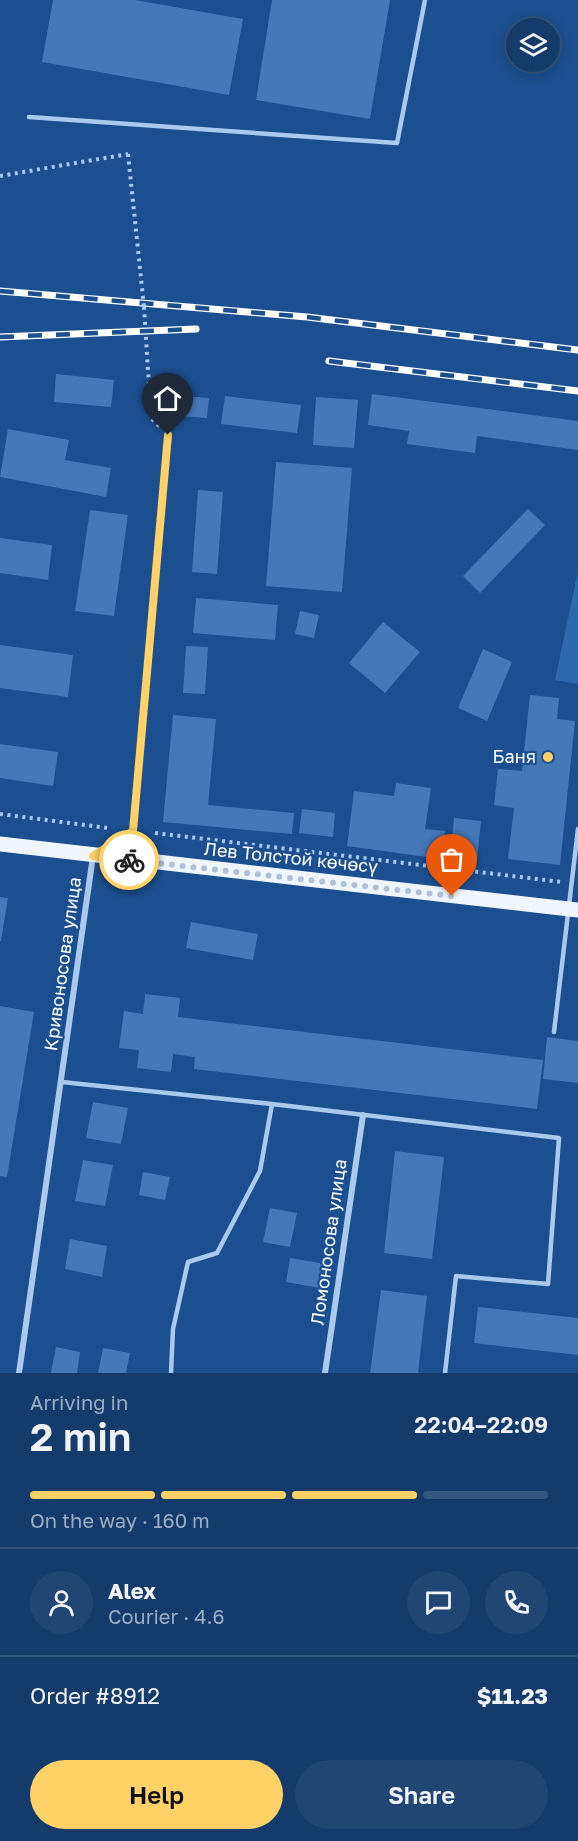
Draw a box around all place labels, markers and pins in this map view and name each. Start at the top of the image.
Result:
pin [142,373,193,435]
place label: Баня [493,745,536,767]
marker: Баня [541,750,555,764]
pin [426,834,477,896]

